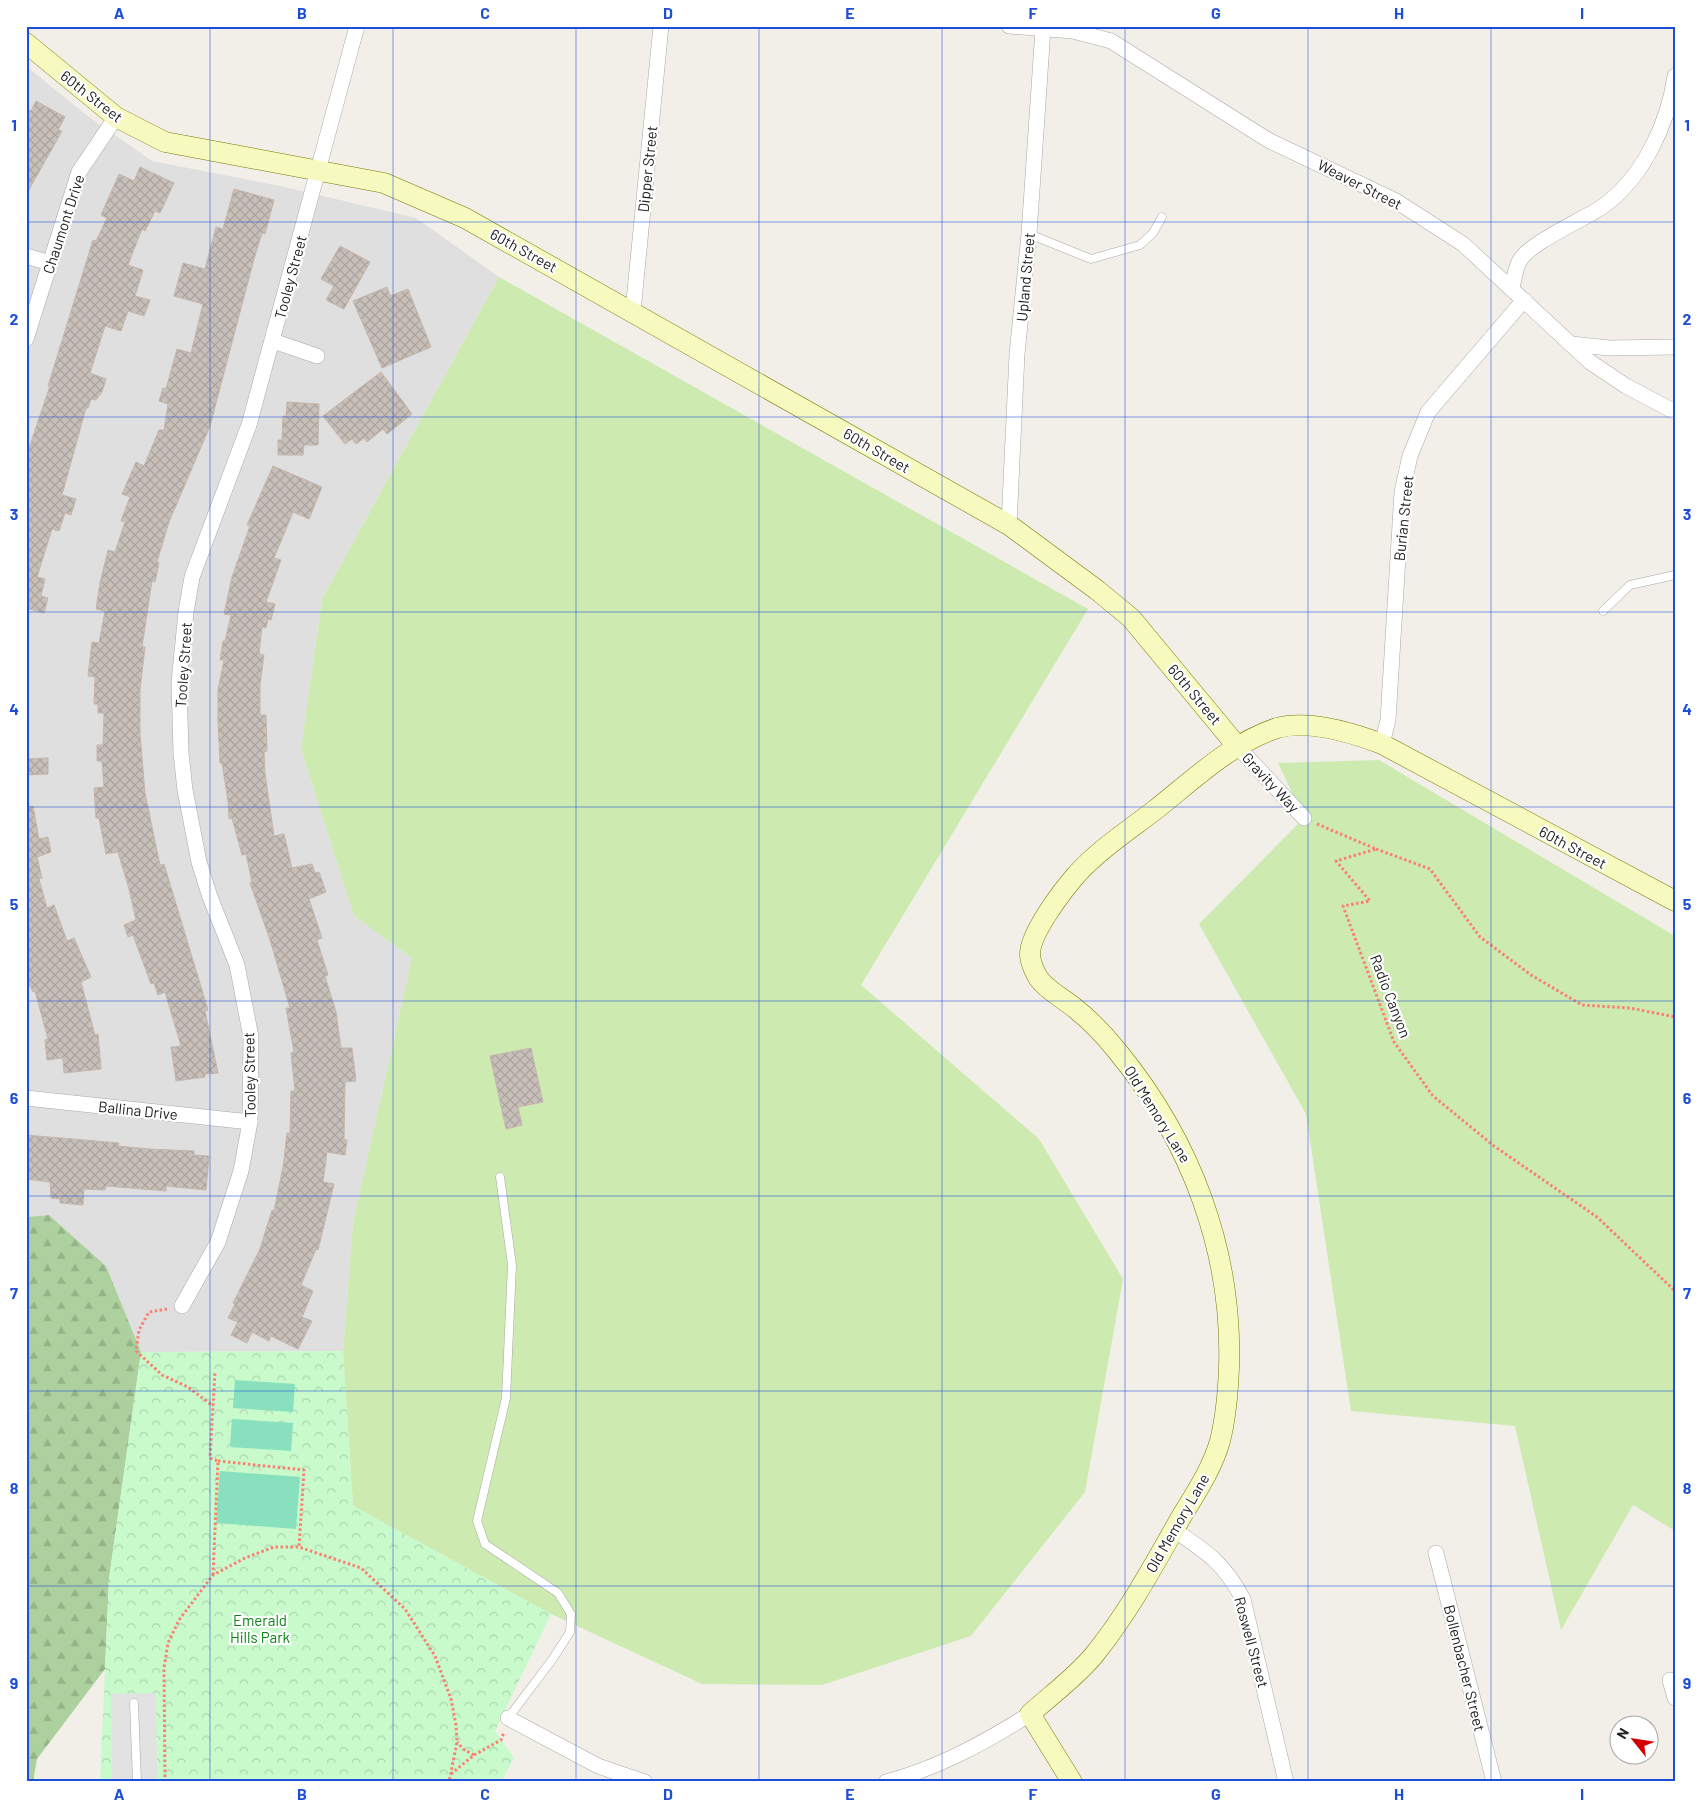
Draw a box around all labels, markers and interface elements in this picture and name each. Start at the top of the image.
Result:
text: A [114,3,125,22]
text: B [297,3,307,22]
text: C [480,3,490,22]
text: D [663,3,673,22]
text: E [845,3,855,22]
text: F [1029,3,1038,22]
text: G [1211,3,1221,22]
text: H [1394,3,1404,22]
text: I [1580,3,1584,22]
street label: 60th Street [57,66,127,126]
text: 1 [11,115,17,134]
text: 1 [1684,115,1690,134]
street label: Dipper Street [634,125,660,213]
street label: Weaver Street [1315,155,1405,213]
street label: Chaumont Drive [38,172,88,276]
street label: 60th Street [487,224,561,276]
street label: Upland Street [1012,232,1038,322]
street label: Tooley Street [270,233,310,321]
text: 2 [10,309,19,328]
text: 2 [1683,309,1692,328]
street label: 60th Street [841,424,913,476]
street label: Burian Street [1390,474,1416,562]
text: 3 [10,504,18,523]
text: 3 [1683,504,1691,523]
street label: Tooley Street [171,622,195,708]
street label: 60th Street [1164,660,1226,728]
text: 4 [9,699,19,718]
text: 4 [1682,699,1692,718]
street label: Gravity Way [1239,748,1303,816]
street label: 60th Street [1536,822,1610,872]
text: 5 [10,894,19,913]
text: 5 [1683,894,1692,913]
street label: Radio Canyon [1367,952,1415,1040]
street label: Tooley Street [239,1032,259,1118]
street label: Old Memory Lane [1121,1062,1195,1166]
text: 6 [10,1088,19,1107]
text: 6 [1683,1088,1692,1107]
street label: Ballina Drive [97,1097,179,1123]
text: 7 [10,1283,18,1302]
text: 7 [1683,1283,1691,1302]
street label: Old Memory Lane [1141,1470,1213,1576]
text: 8 [10,1478,19,1497]
text: 8 [1683,1478,1692,1497]
street label: Roswell Street [1231,1595,1273,1689]
street label: Bollenbacher Street [1441,1603,1489,1733]
park label: Emerald Hills Park [230,1611,291,1646]
text: 9 [10,1673,18,1692]
text: 9 [1683,1673,1691,1692]
north arrow [1608,1716,1658,1766]
text: N [1613,1725,1632,1742]
text: A [114,1784,125,1803]
text: B [297,1784,307,1803]
text: C [480,1784,490,1803]
text: D [663,1784,673,1803]
text: E [845,1784,855,1803]
text: F [1029,1784,1038,1803]
text: G [1211,1784,1221,1803]
text: H [1394,1784,1404,1803]
text: I [1580,1784,1584,1803]

